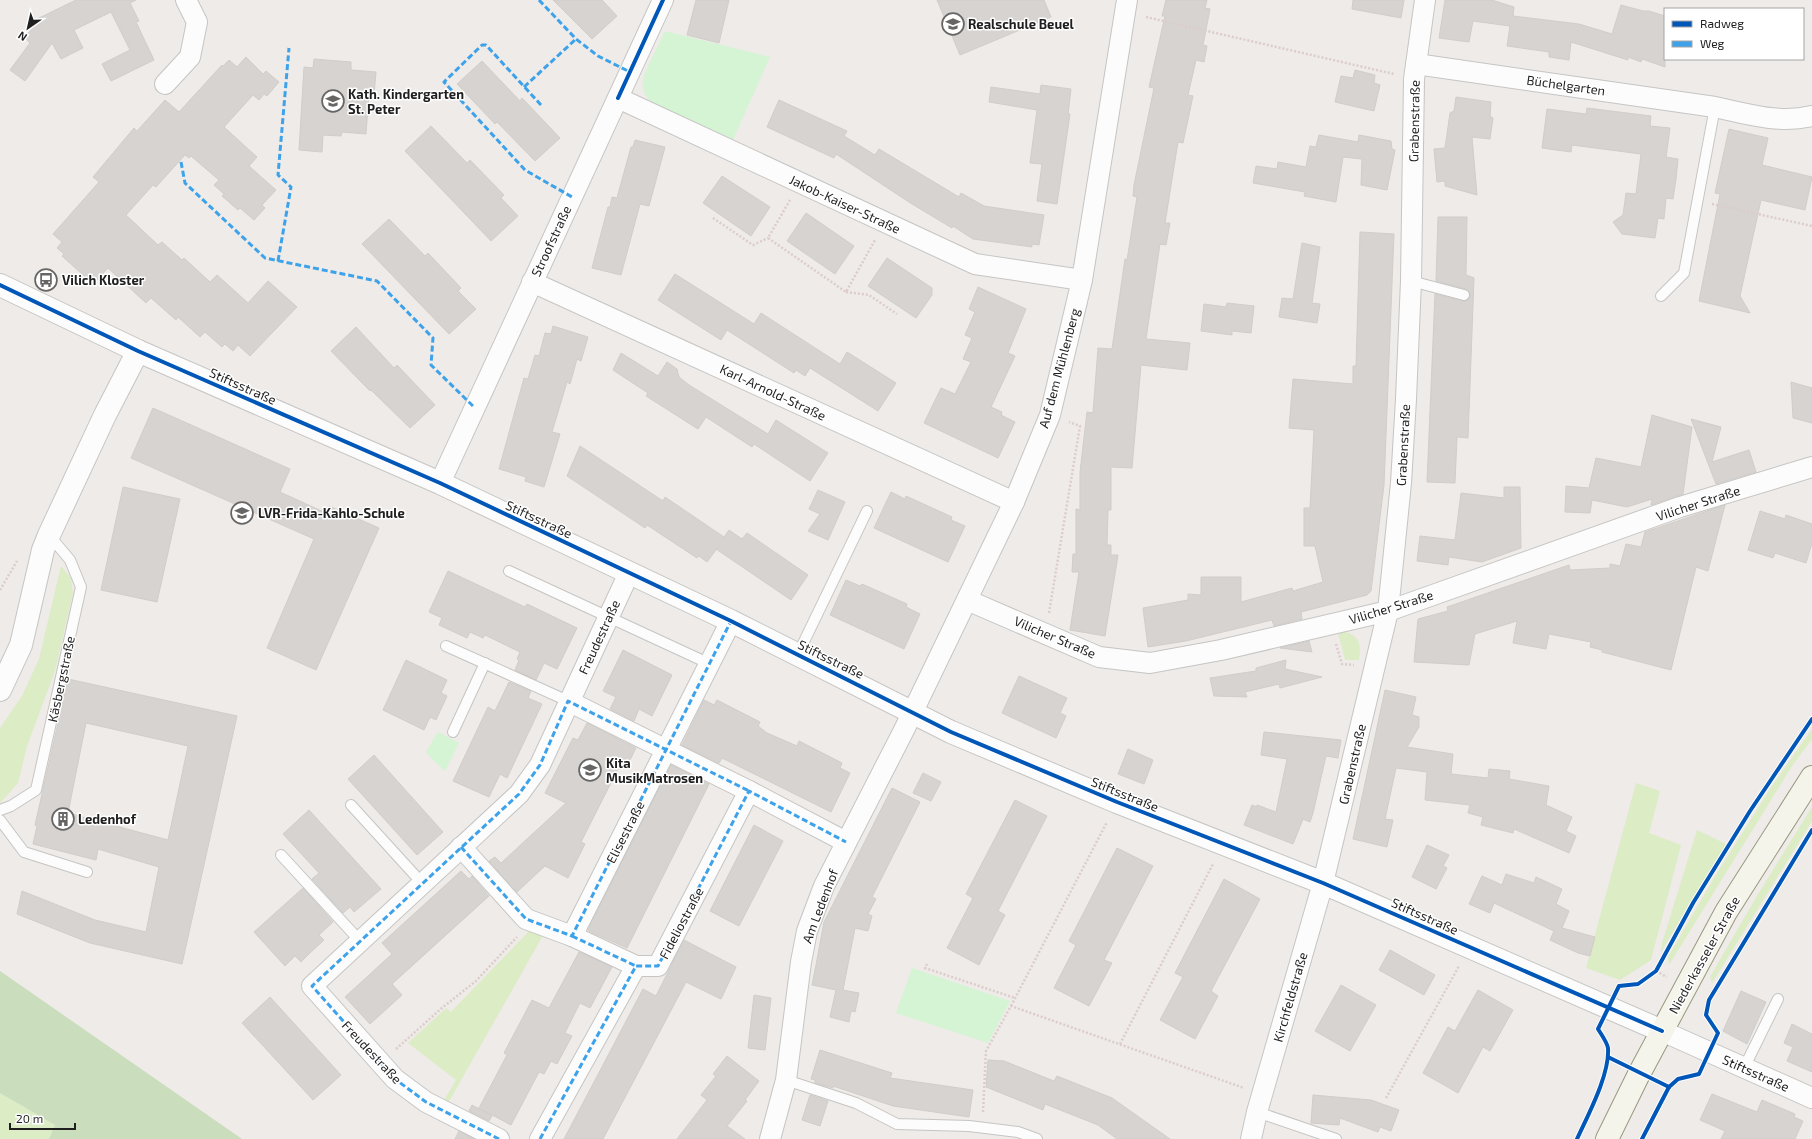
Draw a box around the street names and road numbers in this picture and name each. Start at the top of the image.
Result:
street label: Büchelgarten [1526,72,1606,98]
street label: Grabenstraße [1405,80,1423,162]
street label: Jakob-Kaiser-Straße [787,171,903,237]
street label: Stroofstraße [528,203,574,279]
street label: Auf dem Mühlenberg [1035,306,1083,430]
street label: Karl-Arnold-Straße [718,360,828,424]
street label: Stiftsstraße [207,364,279,408]
street label: Grabenstraße [1393,404,1413,486]
street label: Vilicher Straße [1654,482,1742,524]
street label: Stiftsstraße [503,497,575,541]
street label: Vilicher Straße [1347,587,1435,627]
street label: Freudestraße [575,597,623,677]
street label: Vilicher Straße [1012,613,1098,661]
street label: Käsbergstraße [44,634,78,724]
street label: Stiftsstraße [795,636,867,682]
street label: Grabenstraße [1335,722,1369,806]
street label: Stiftsstraße [1089,773,1161,815]
street label: Elisestraße [603,798,647,866]
street label: Am Ledenhof [799,866,842,945]
street label: Fideliostraße [655,884,707,962]
street label: Niederkasseler Straße [1665,893,1743,1017]
street label: Stiftsstraße [1389,894,1461,938]
street label: Kirchfeldstraße [1270,950,1310,1044]
street label: Freudestraße [339,1017,405,1087]
street label: Stiftsstraße [1720,1051,1792,1095]

